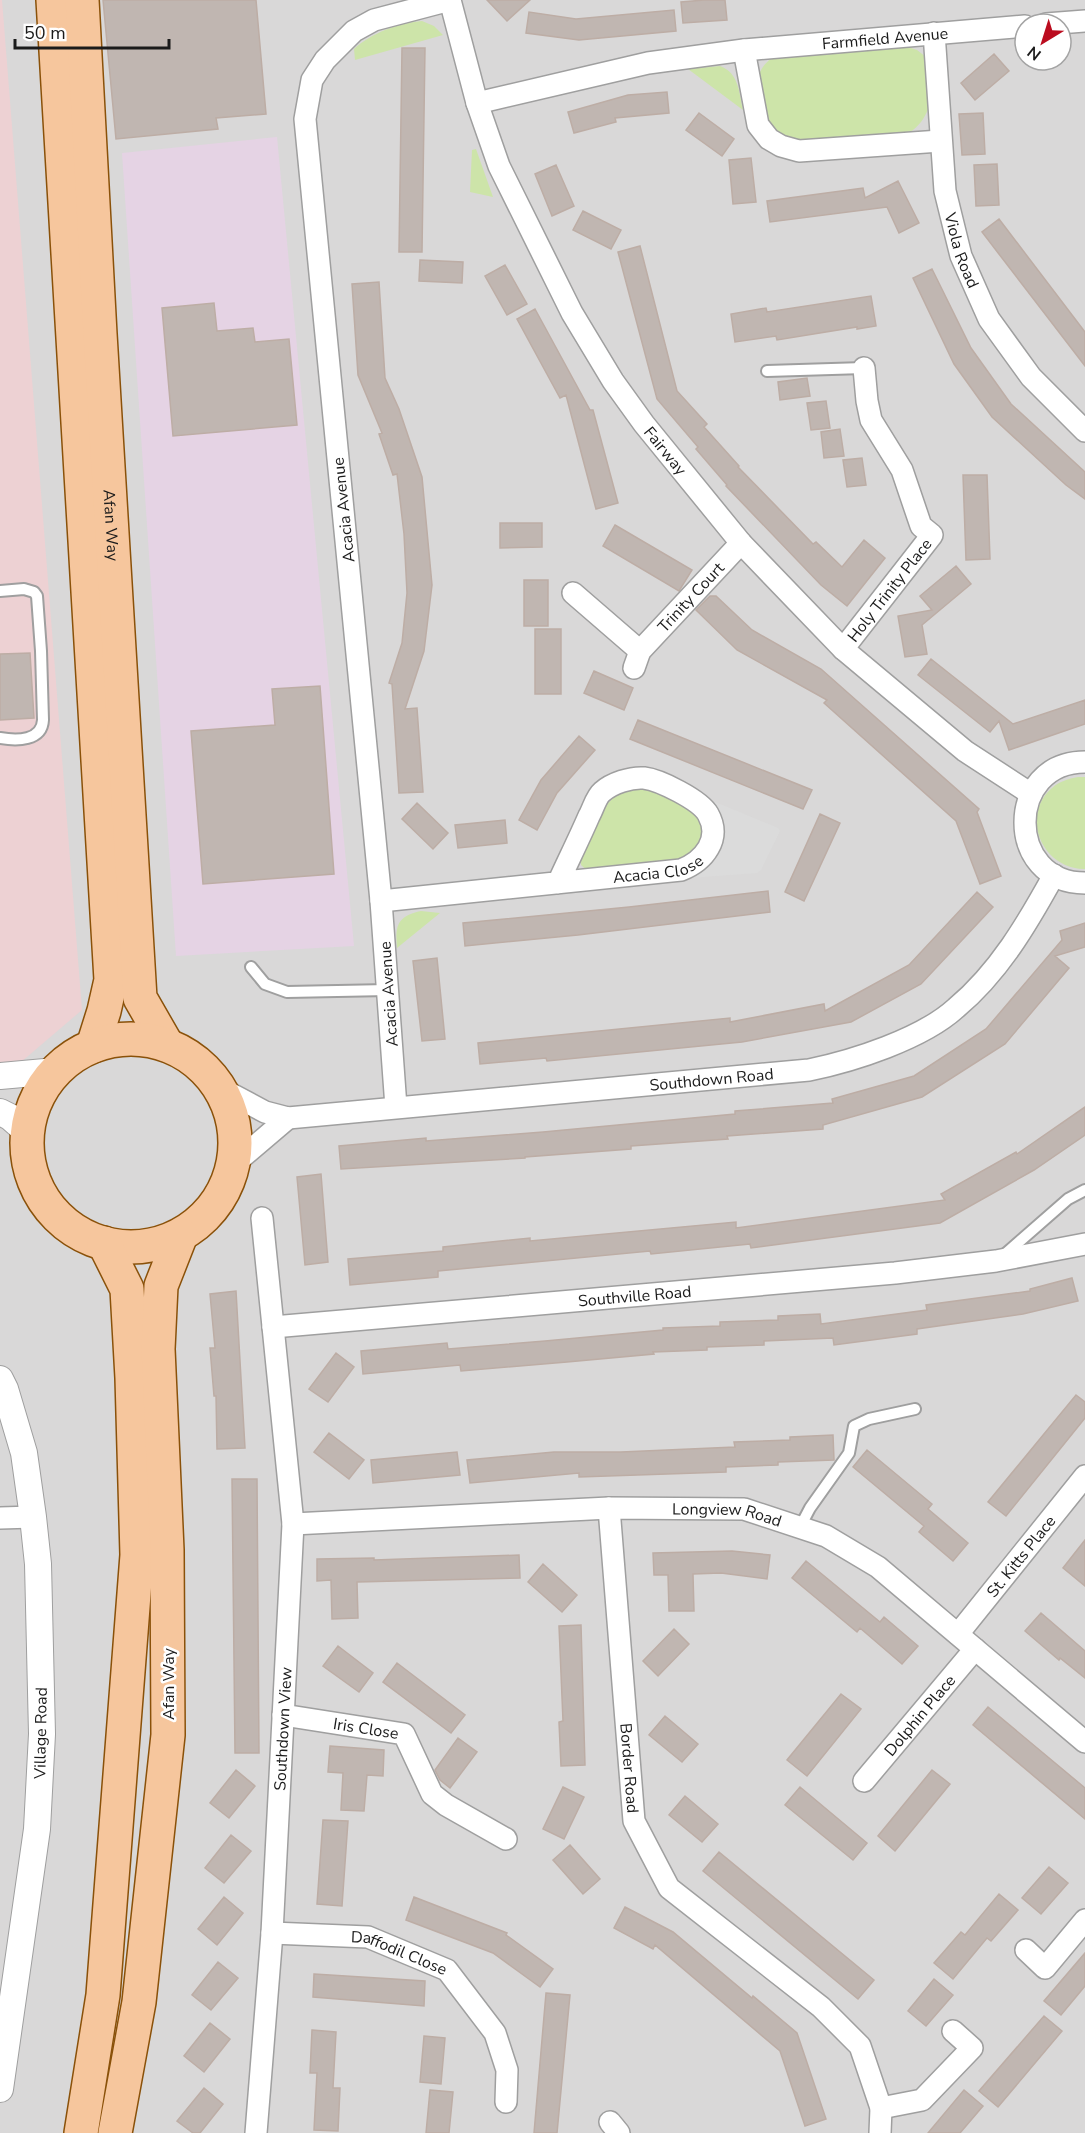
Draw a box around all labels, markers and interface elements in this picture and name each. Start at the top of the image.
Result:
scale bar [15,12,170,50]
north arrow [1013,12,1073,72]
text: 50 m [24,21,66,45]
street label: Farmfield Avenue [821,23,949,55]
text: N [1023,41,1046,65]
street label: Viola Road [938,209,984,292]
street label: Fairway [638,422,692,481]
street label: Acacia Avenue [328,456,360,564]
street label: Afan Way [97,489,124,563]
street label: Holy Trinity Place [843,534,937,647]
street label: Trinity Court [653,557,730,638]
street label: Acacia Close [612,850,708,889]
street label: Acacia Avenue [374,941,404,1047]
street label: Southdown Road [649,1063,775,1097]
street label: Southville Road [577,1281,692,1312]
street label: Longview Road [672,1498,784,1533]
street label: St. Kitts Place [982,1511,1061,1602]
street label: Afan Way [158,1647,180,1720]
street label: Southdown View [269,1666,298,1791]
street label: Dolphin Place [880,1670,961,1761]
street label: Village Road [29,1687,53,1780]
street label: Iris Close [332,1713,400,1745]
street label: Border Road [614,1722,643,1814]
street label: Daffodil Close [350,1926,450,1981]

